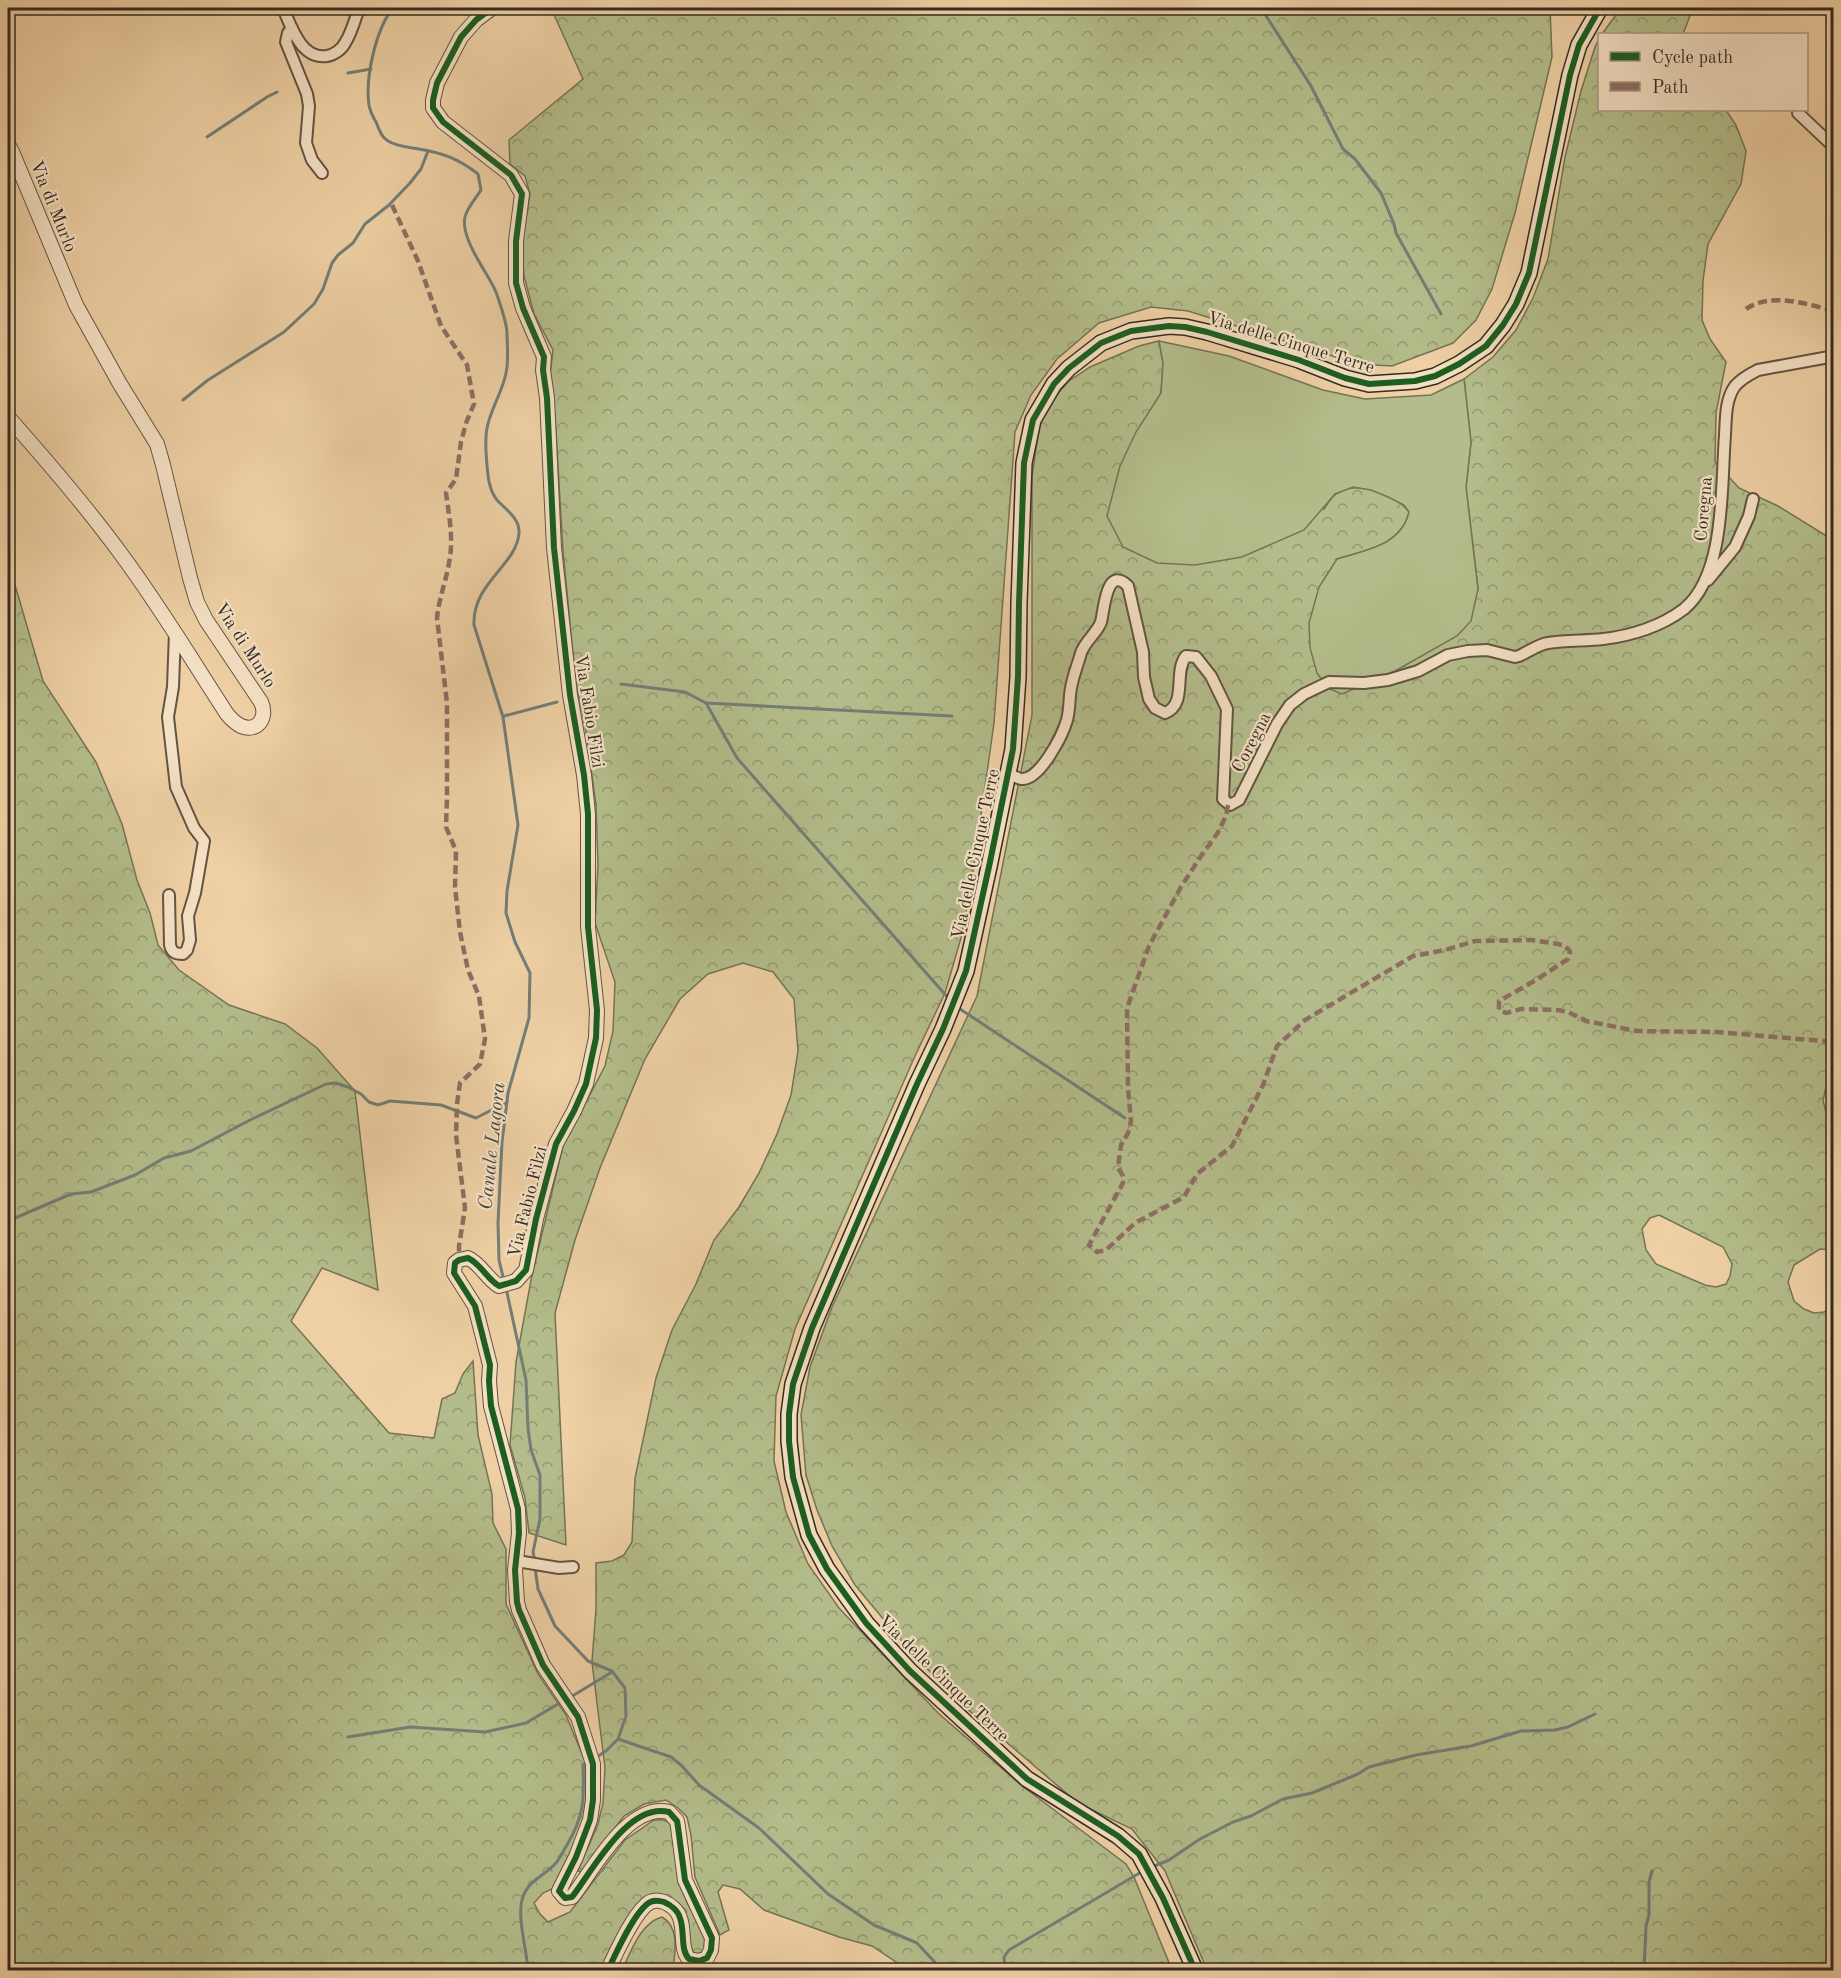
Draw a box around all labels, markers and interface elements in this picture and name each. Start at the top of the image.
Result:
legend [1598,33,1808,111]
text: Cycle path [1652,49,1733,67]
text: Path [1652,79,1689,97]
street label: Via di Murlo [27,158,80,255]
street label: Via delle Cinque Terre [1205,309,1377,377]
street label: Coregna [1692,476,1716,542]
street label: Via di Murlo [211,600,279,691]
street label: Via Fabio Filzi [571,653,607,769]
street label: Coregna [1229,709,1275,775]
street label: Via delle Cinque Terre [949,767,1003,941]
water label: Canale Lagora [476,1081,510,1211]
street label: Via Fabio Filzi [505,1144,551,1260]
street label: Via delle Cinque Terre [874,1612,1012,1746]

